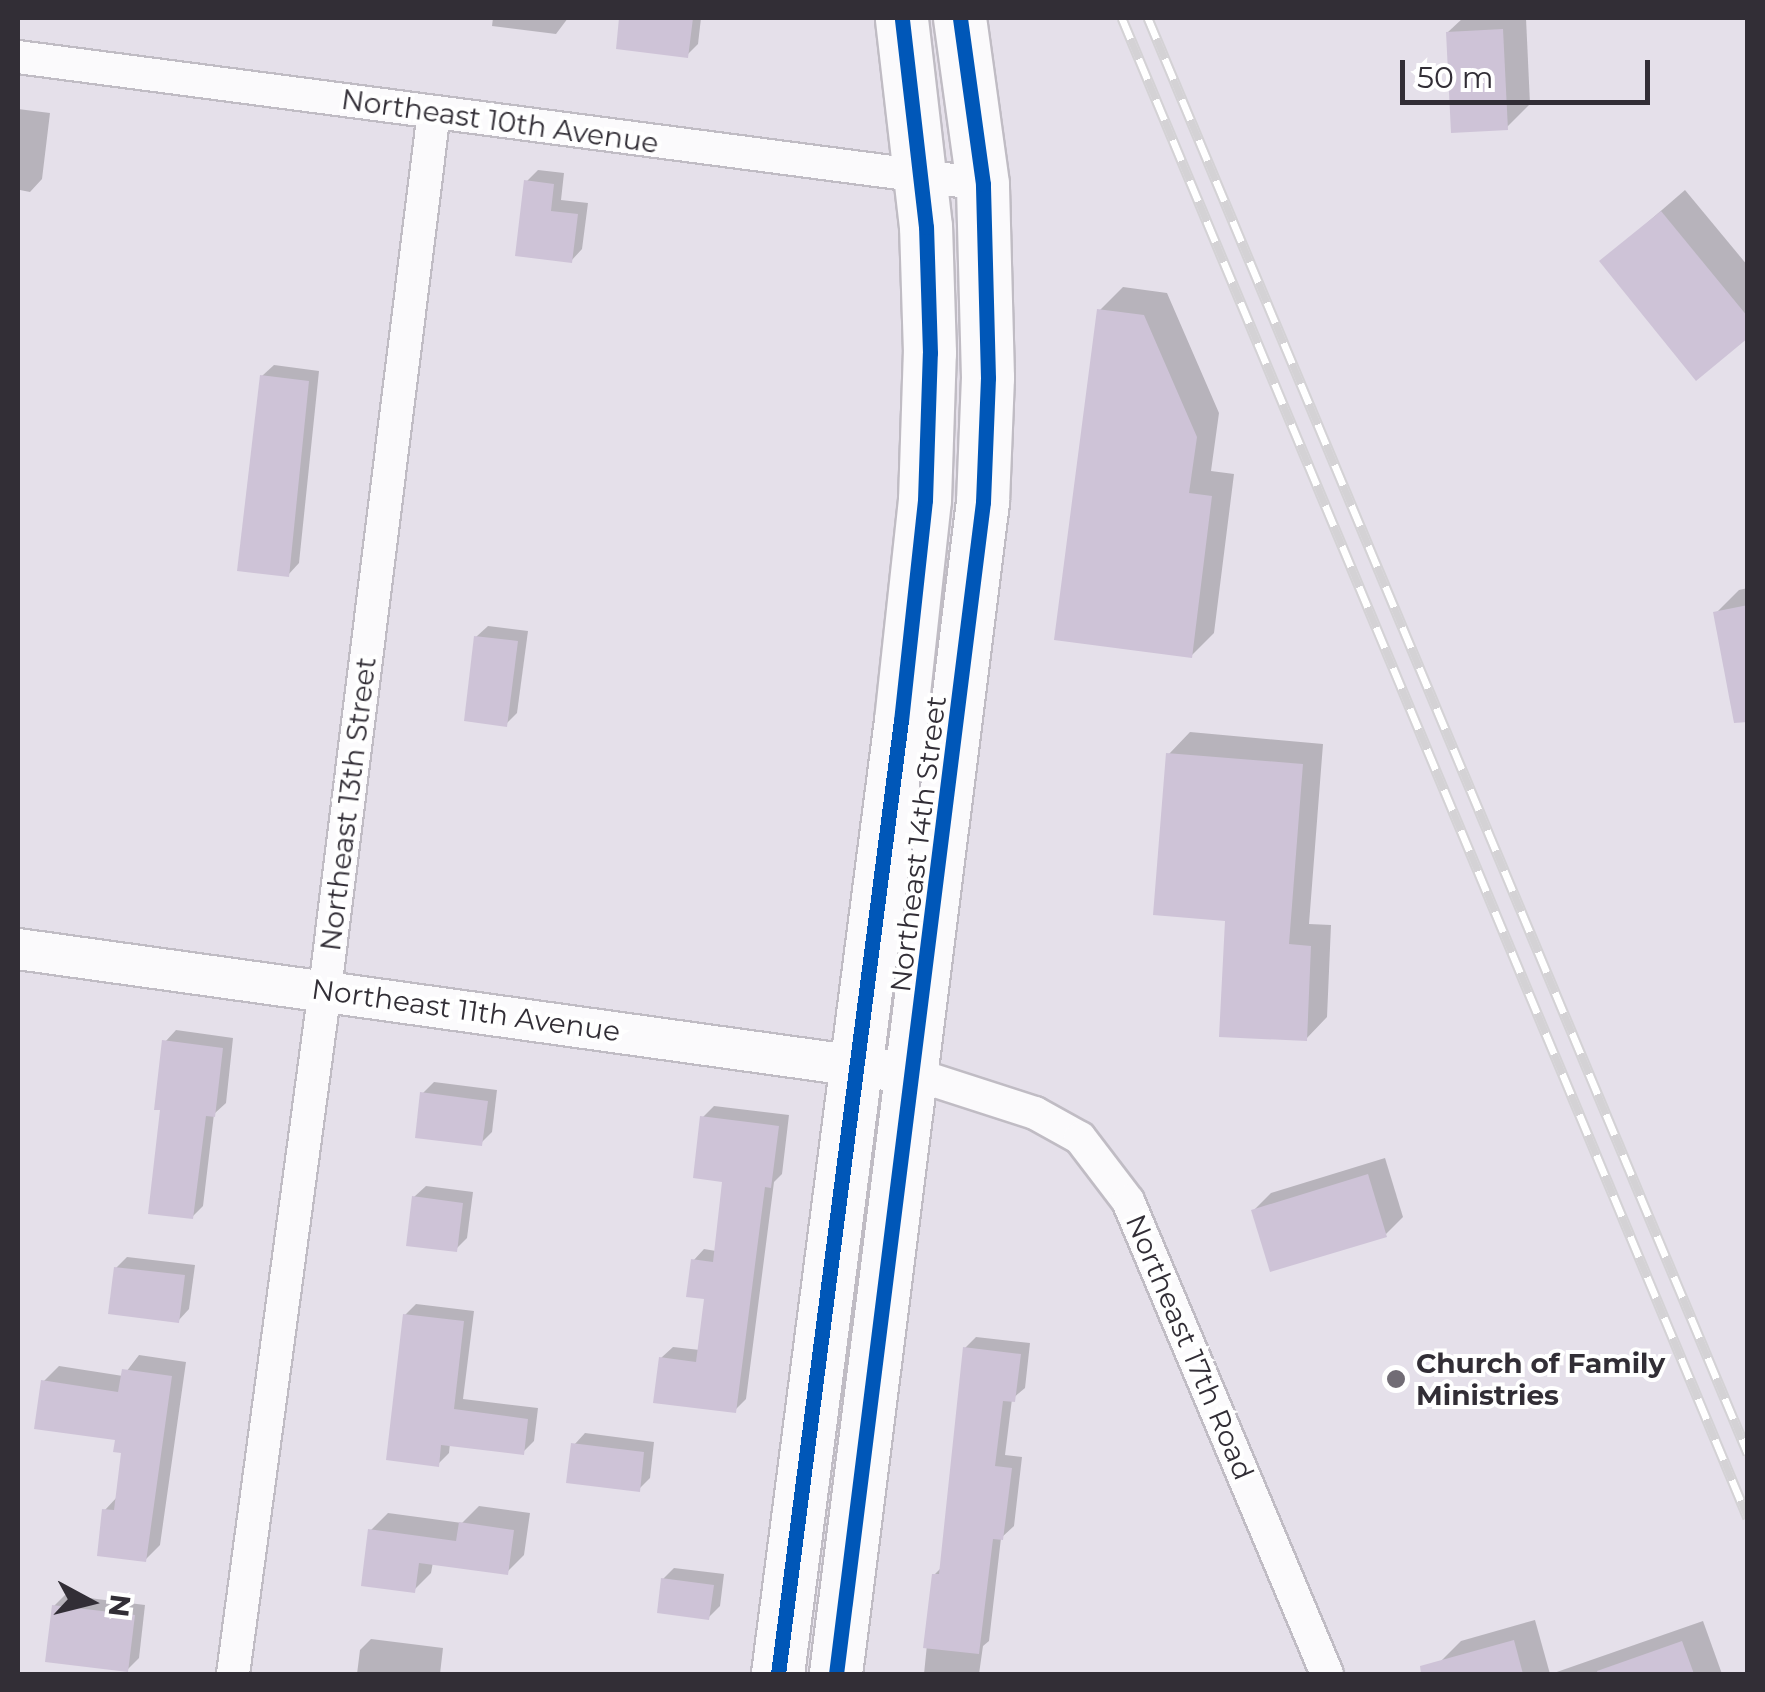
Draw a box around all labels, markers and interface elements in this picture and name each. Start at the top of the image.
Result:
scale bar [1405,40,1655,102]
text: 50 m [1417,59,1494,96]
street label: Northeast 10th Avenue [339,82,661,160]
street label: Northeast 13th Street [313,655,383,953]
street label: Northeast 14th Street [883,694,953,994]
street label: Northeast 11th Avenue [310,972,622,1048]
street label: Northeast 17th Road [1119,1209,1261,1485]
place label: Church of Family Ministries [1416,1346,1665,1412]
marker: Church of Family Ministries [1385,1368,1407,1390]
north arrow [40,1552,140,1652]
text: N [102,1592,138,1619]

